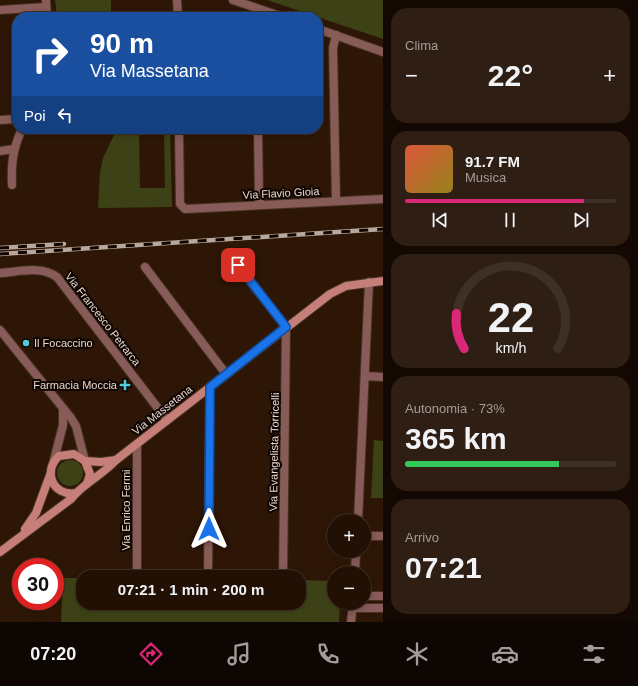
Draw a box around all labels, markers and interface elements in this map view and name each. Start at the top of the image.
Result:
icon: right [24,28,76,80]
text: 90 m [90,28,154,59]
text: Clima [405,38,438,53]
text: 22° [488,59,533,92]
text: Via Massetana [90,61,209,81]
text: − [405,63,418,88]
text: + [603,63,616,88]
icon: left [54,104,76,126]
text: Poi [24,107,46,124]
text: 91.7 FM [465,153,520,170]
text: Musica [465,170,506,185]
street label: Via Flavio Gioia [242,185,321,201]
icon: previous [429,209,451,231]
icon: pause [499,209,521,231]
icon: next [570,209,592,231]
pin [221,248,255,282]
icon: arrive [227,254,249,276]
street label: Via Francesco Petrarca [63,270,144,369]
text: 22 [487,294,534,341]
place label: Il Focaccino [34,337,93,349]
marker: Il Focaccino [21,338,31,348]
text: km/h [495,340,526,356]
place label: Farmacia Moccia [33,379,118,391]
marker: Farmacia Moccia [120,380,130,390]
street label: Via Massetana [130,382,195,437]
street label: Via Evangelista Torricelli [267,392,281,512]
text: Autonomia · 73% [405,401,505,416]
text: 365 km [405,422,507,455]
street label: Via Enrico Fermi [120,469,132,551]
position arrow [188,508,230,550]
map controls [327,514,371,610]
button: + [327,514,371,558]
text: Arrivo [405,530,439,545]
text: 07:21 [405,551,482,584]
speed limit sign: 30 [12,558,64,610]
button: − [327,566,371,610]
text: 07:21 · 1 min · 200 m [118,581,264,598]
icon: directions [137,640,165,668]
icon: music [225,640,253,668]
icon: phone [314,640,342,668]
icon: climate [403,640,431,668]
icon: car [491,640,519,668]
icon: filters [580,640,608,668]
text: 07:20 [30,644,76,664]

